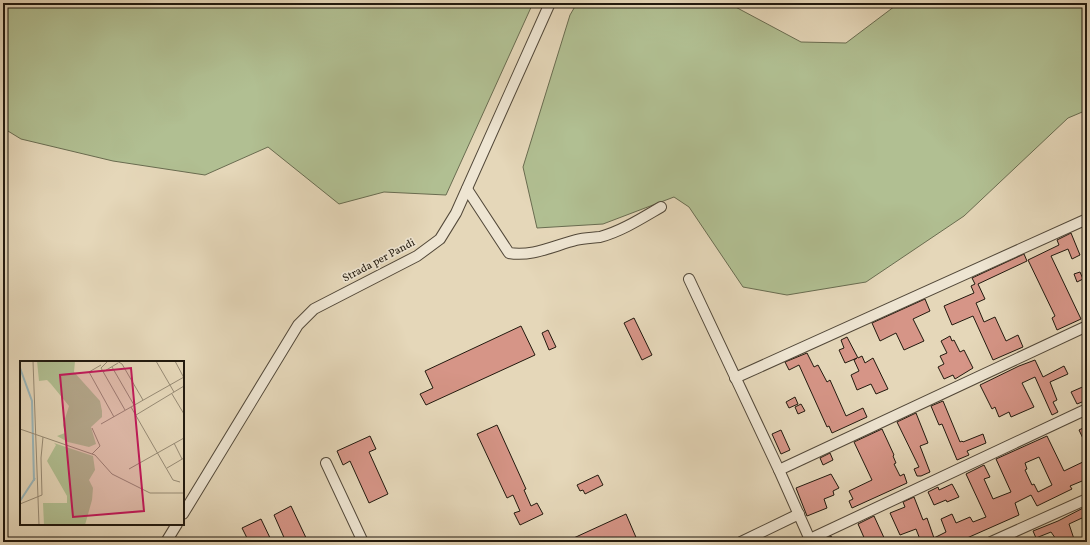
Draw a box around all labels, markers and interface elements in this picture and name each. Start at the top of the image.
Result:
street label: Strada per Pandi [340,236,418,286]
inset map [20,361,184,525]

